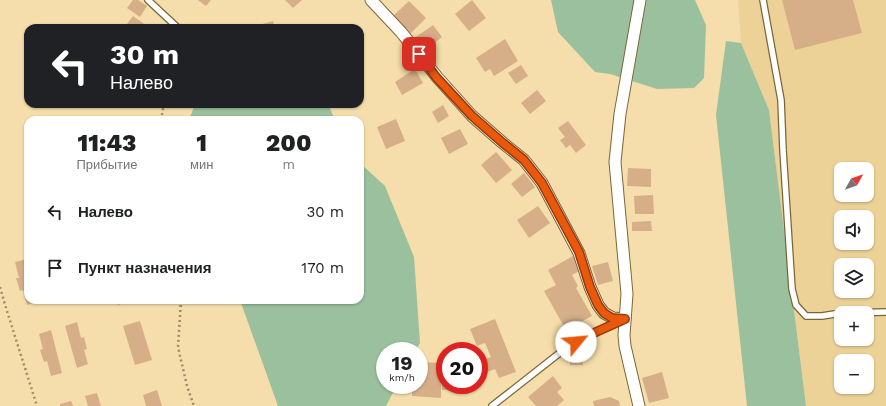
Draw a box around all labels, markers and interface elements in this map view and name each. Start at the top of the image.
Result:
pin [402,37,436,71]
text: 30 m [110,38,179,71]
icon: left [44,40,96,92]
icon: arrive [408,43,430,65]
text: Налево [110,72,173,93]
text: 11:43 [78,129,136,157]
text: 1 [196,129,207,157]
text: 200 [266,129,312,157]
text: Прибытие [76,157,138,172]
text: мин [190,157,213,172]
text: m [282,157,295,172]
north arrow [834,162,874,202]
map controls [834,162,874,394]
icon: left [44,201,66,223]
text: Налево [78,203,133,221]
text: 30 m [307,203,344,221]
button: sound [834,210,874,250]
icon: arrive [44,257,66,279]
button: layers [834,258,874,298]
text: Пункт назначения [78,259,211,277]
text: 170 m [301,259,344,277]
button: + [834,306,874,346]
position arrow [555,321,597,363]
speed limit sign: 20 [436,342,488,394]
text: 19 [392,351,412,375]
button: − [834,354,874,394]
text: km/h [389,372,415,383]

